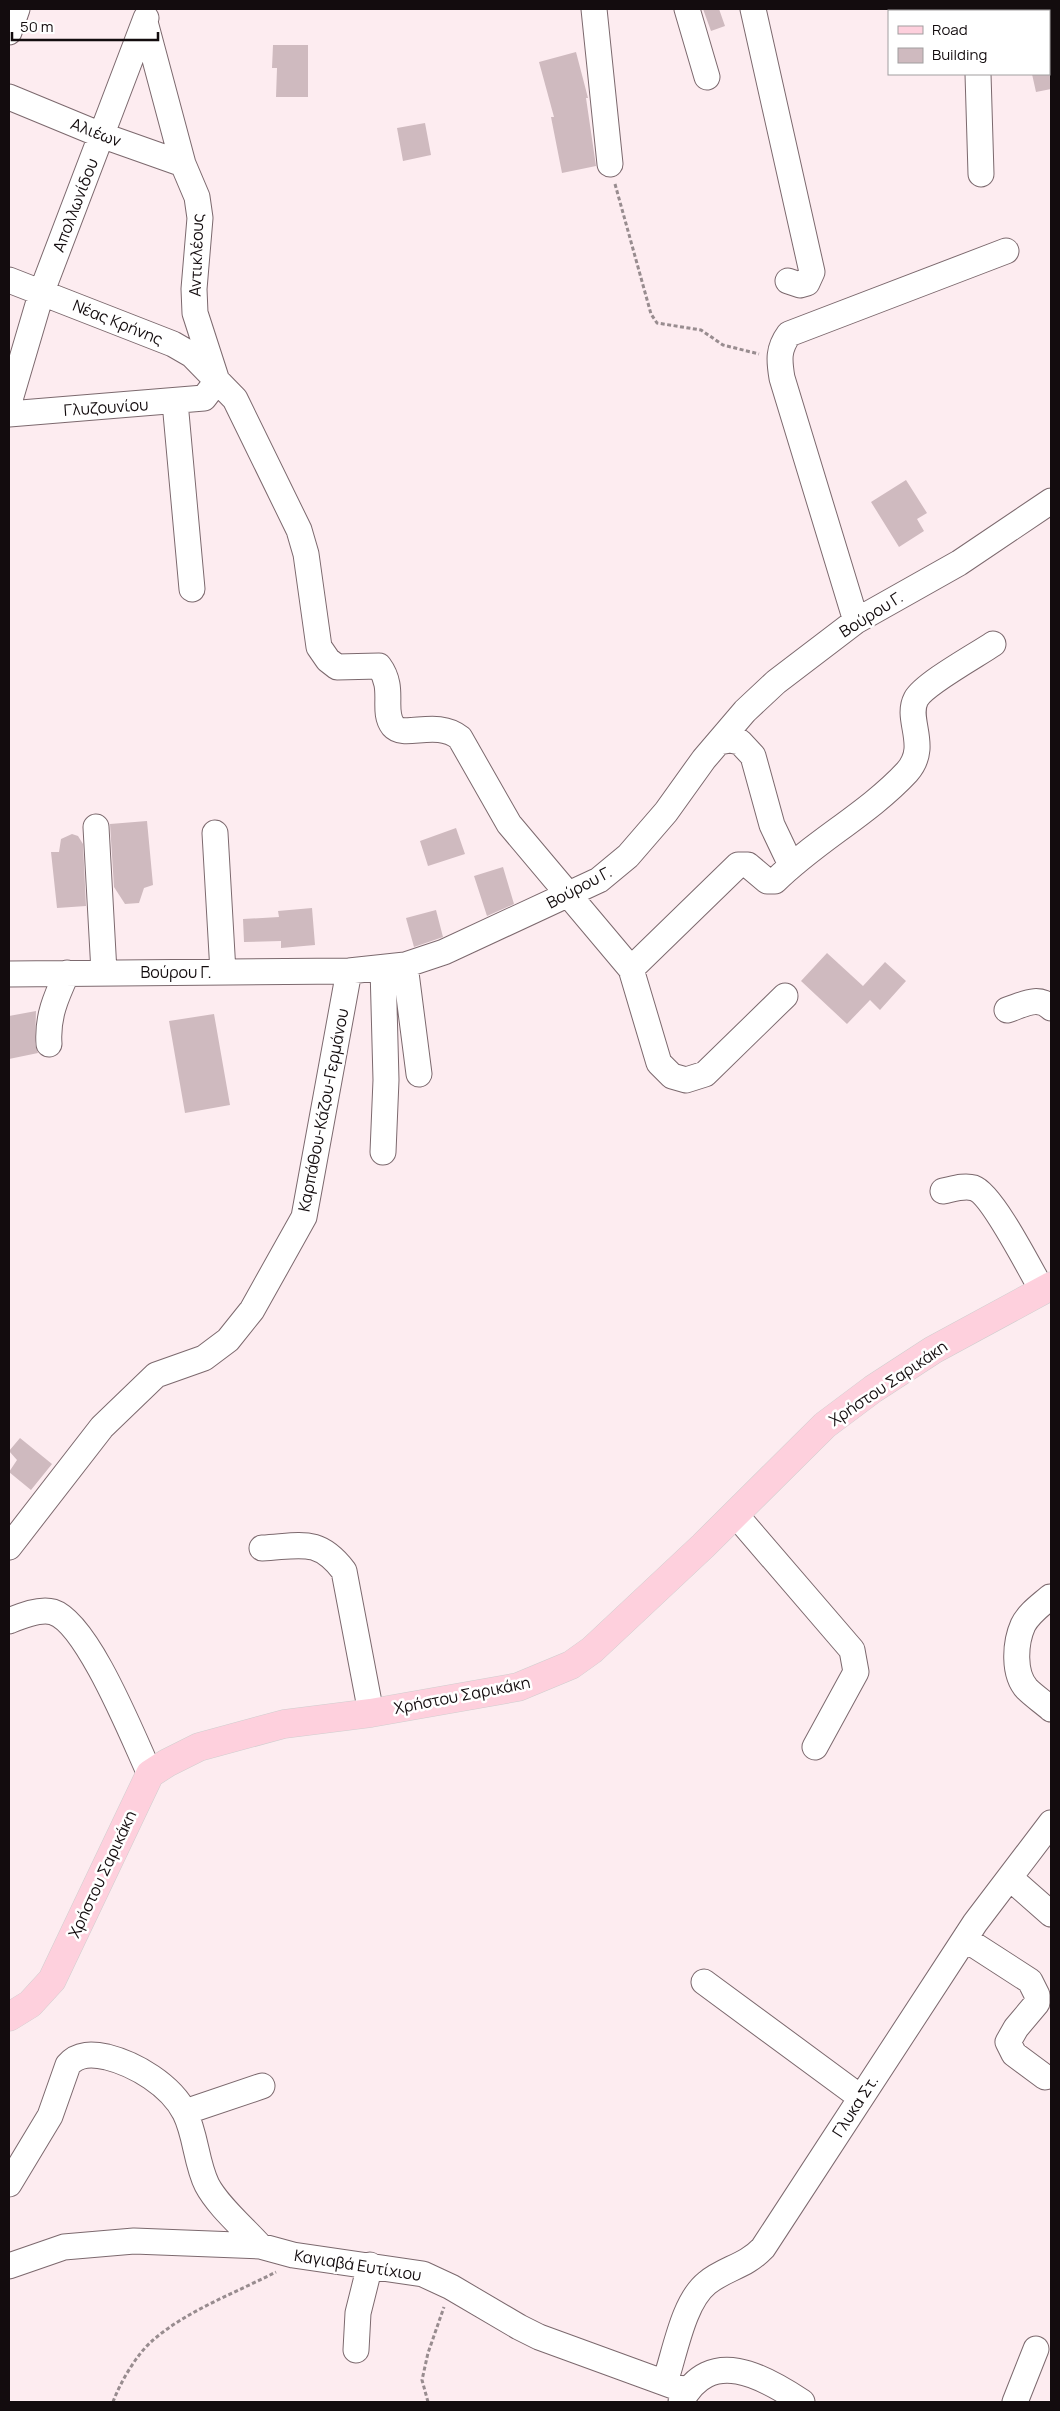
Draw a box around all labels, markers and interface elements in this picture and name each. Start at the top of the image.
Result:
scale bar [12,10,159,42]
legend [888,10,1050,75]
text: 50 m [20,16,54,37]
text: Road [932,19,968,40]
text: Building [932,44,987,65]
street label: Αλιέων [68,112,124,152]
street label: Απολλωνίδου [47,155,103,255]
street label: Αντικλέους [184,213,208,297]
street label: Νέας Κρήνης [70,294,167,350]
street label: Γλυζουνίου [63,393,149,421]
street label: Βούρου Γ. [835,586,907,642]
street label: Βούρου Γ. [542,861,616,913]
street label: Βούρου Γ. [140,961,212,983]
street label: Καρπάθου-Κάζου-Γερμάνου [292,1006,354,1214]
street label: Χρήστου Σαρικάκη [824,1335,952,1431]
street label: Χρήστου Σαρικάκη [392,1671,532,1719]
street label: Χρήστου Σαρικάκη [63,1807,141,1941]
street label: Γλυκα Στ. [827,2071,883,2141]
street label: Καγιαβά Ευτίχιου [293,2244,423,2286]

